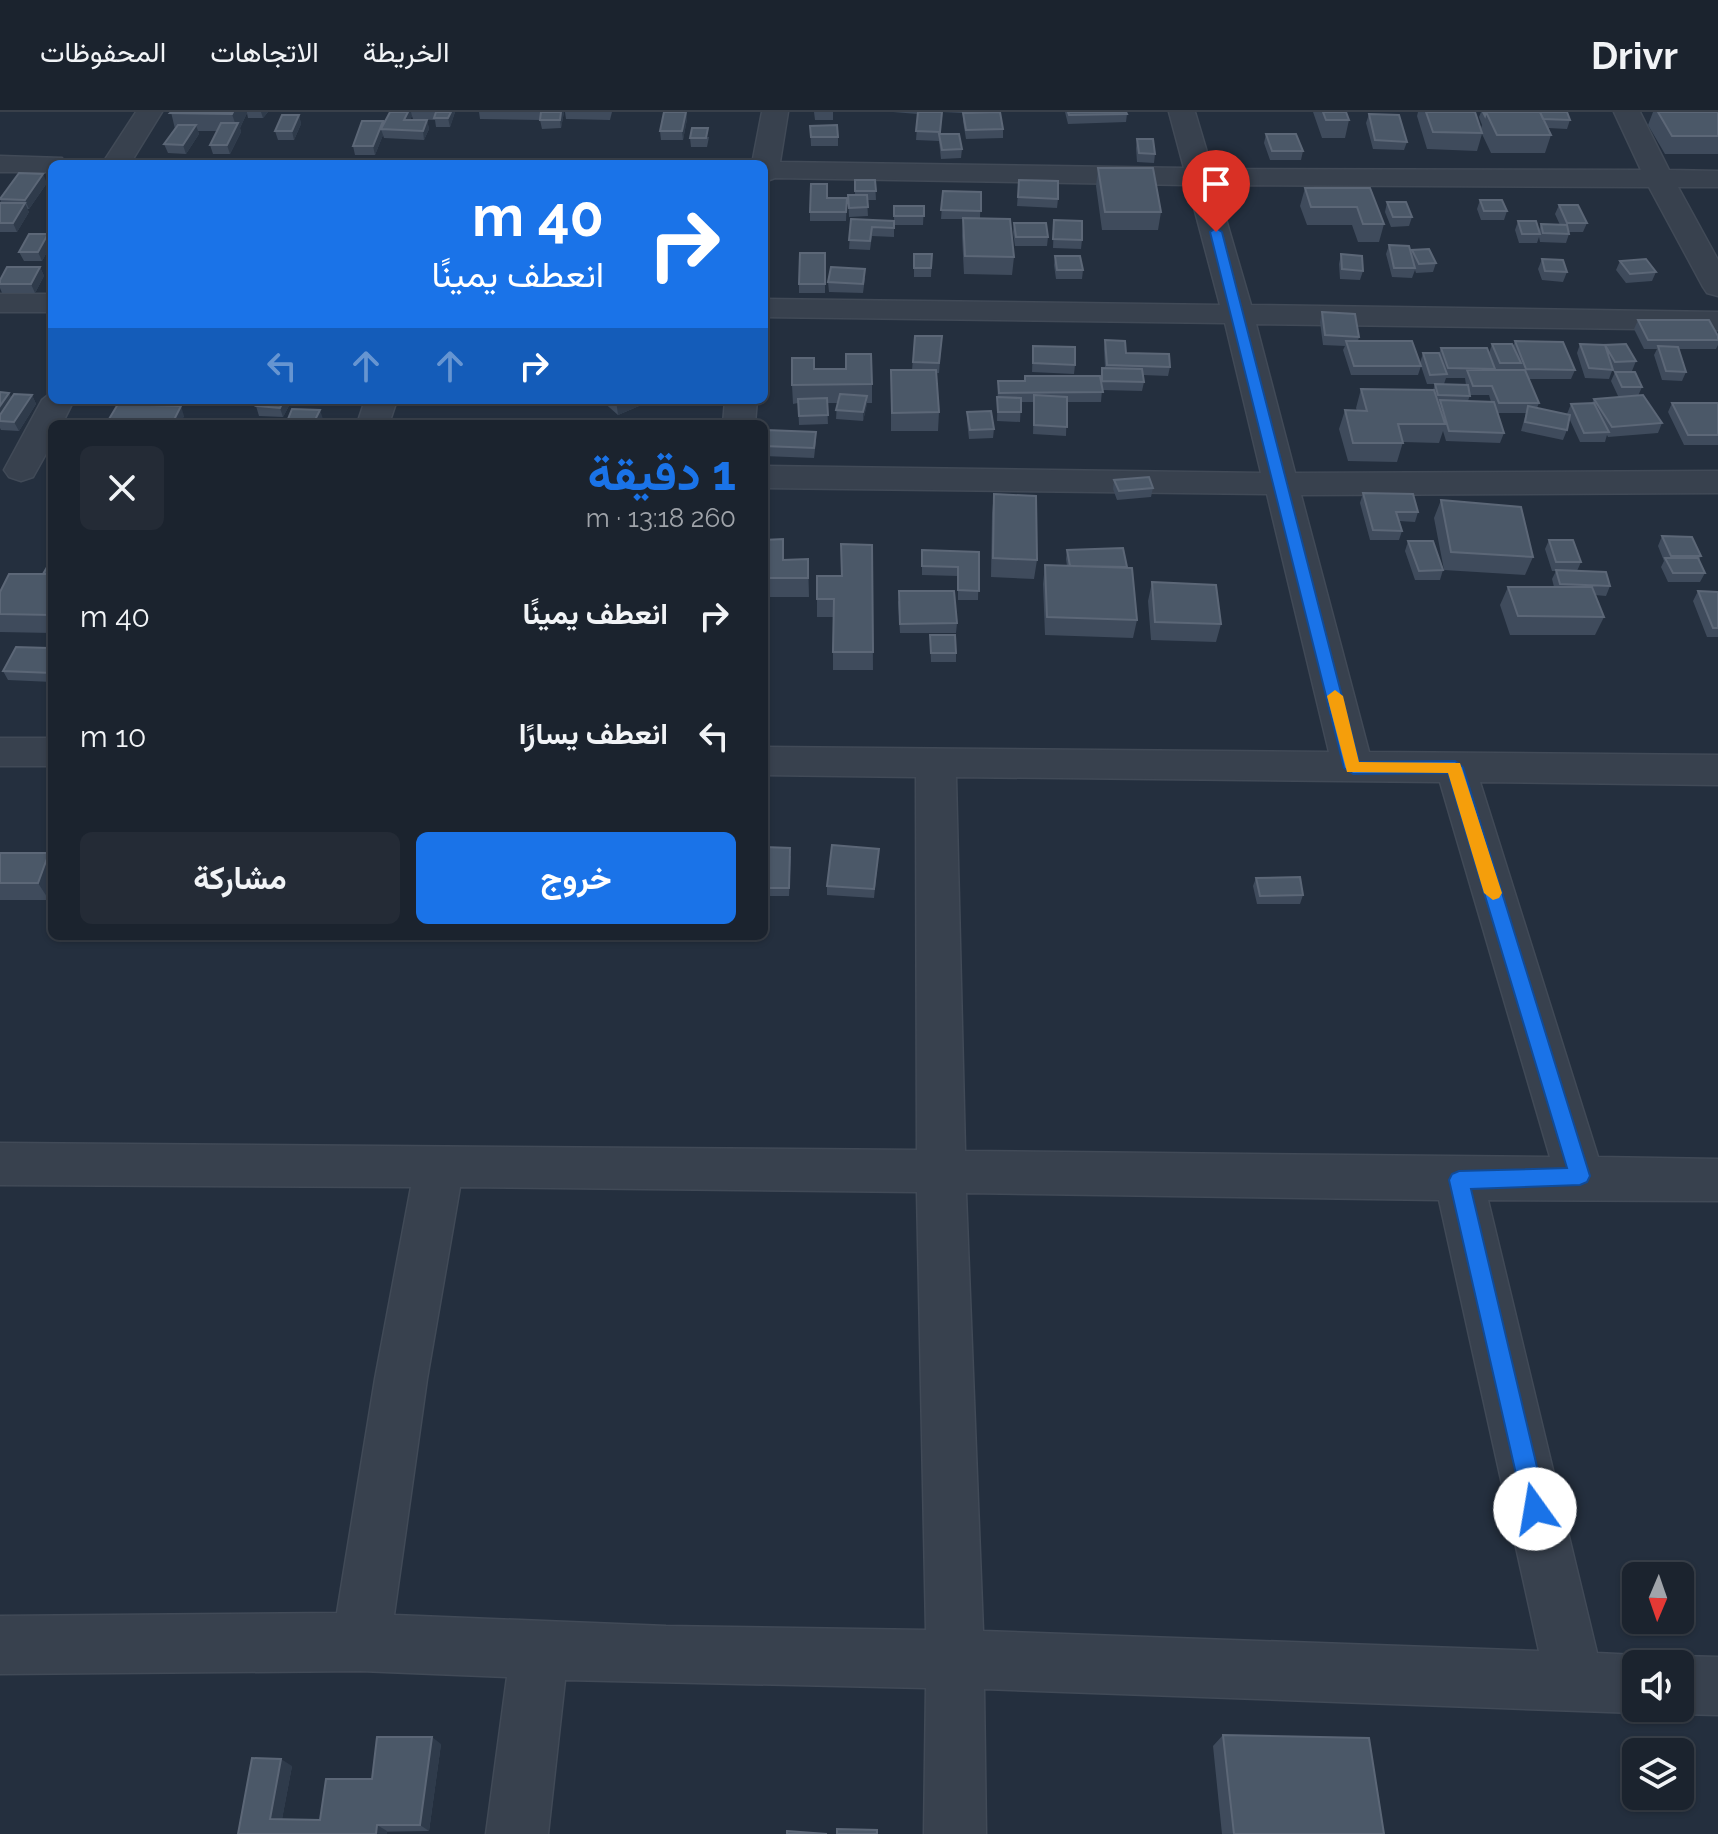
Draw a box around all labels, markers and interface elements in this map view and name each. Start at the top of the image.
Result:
text: Drivr [1591,33,1678,78]
text: المحفوظات [40,36,166,69]
text: الاتجاهات [210,36,319,69]
text: الخريطة [363,36,449,69]
pin [1182,150,1250,232]
icon: arrive [1194,162,1238,206]
text: 40 m [472,183,604,249]
icon: right [632,192,736,296]
text: انعطف يمينًا [431,253,604,295]
icon: left [260,344,304,388]
icon: ahead [344,344,388,388]
icon: ahead [428,344,472,388]
icon: right [512,344,556,388]
text: 1 دقيقة [588,445,736,501]
button: close [80,446,164,530]
text: 260 m · 13:18 [586,503,736,533]
icon: right [692,594,736,638]
text: انعطف يمينًا [523,596,668,631]
text: 40 m [80,599,150,634]
icon: left [692,714,736,758]
text: انعطف يسارًا [519,716,668,751]
text: 10 m [80,719,146,754]
button: مشاركة [80,832,400,924]
button: خروج [416,832,736,924]
position arrow [1493,1467,1577,1551]
north arrow [1622,1562,1694,1634]
map controls [1622,1562,1694,1810]
button: sound [1622,1650,1694,1722]
button: layers [1622,1738,1694,1810]

